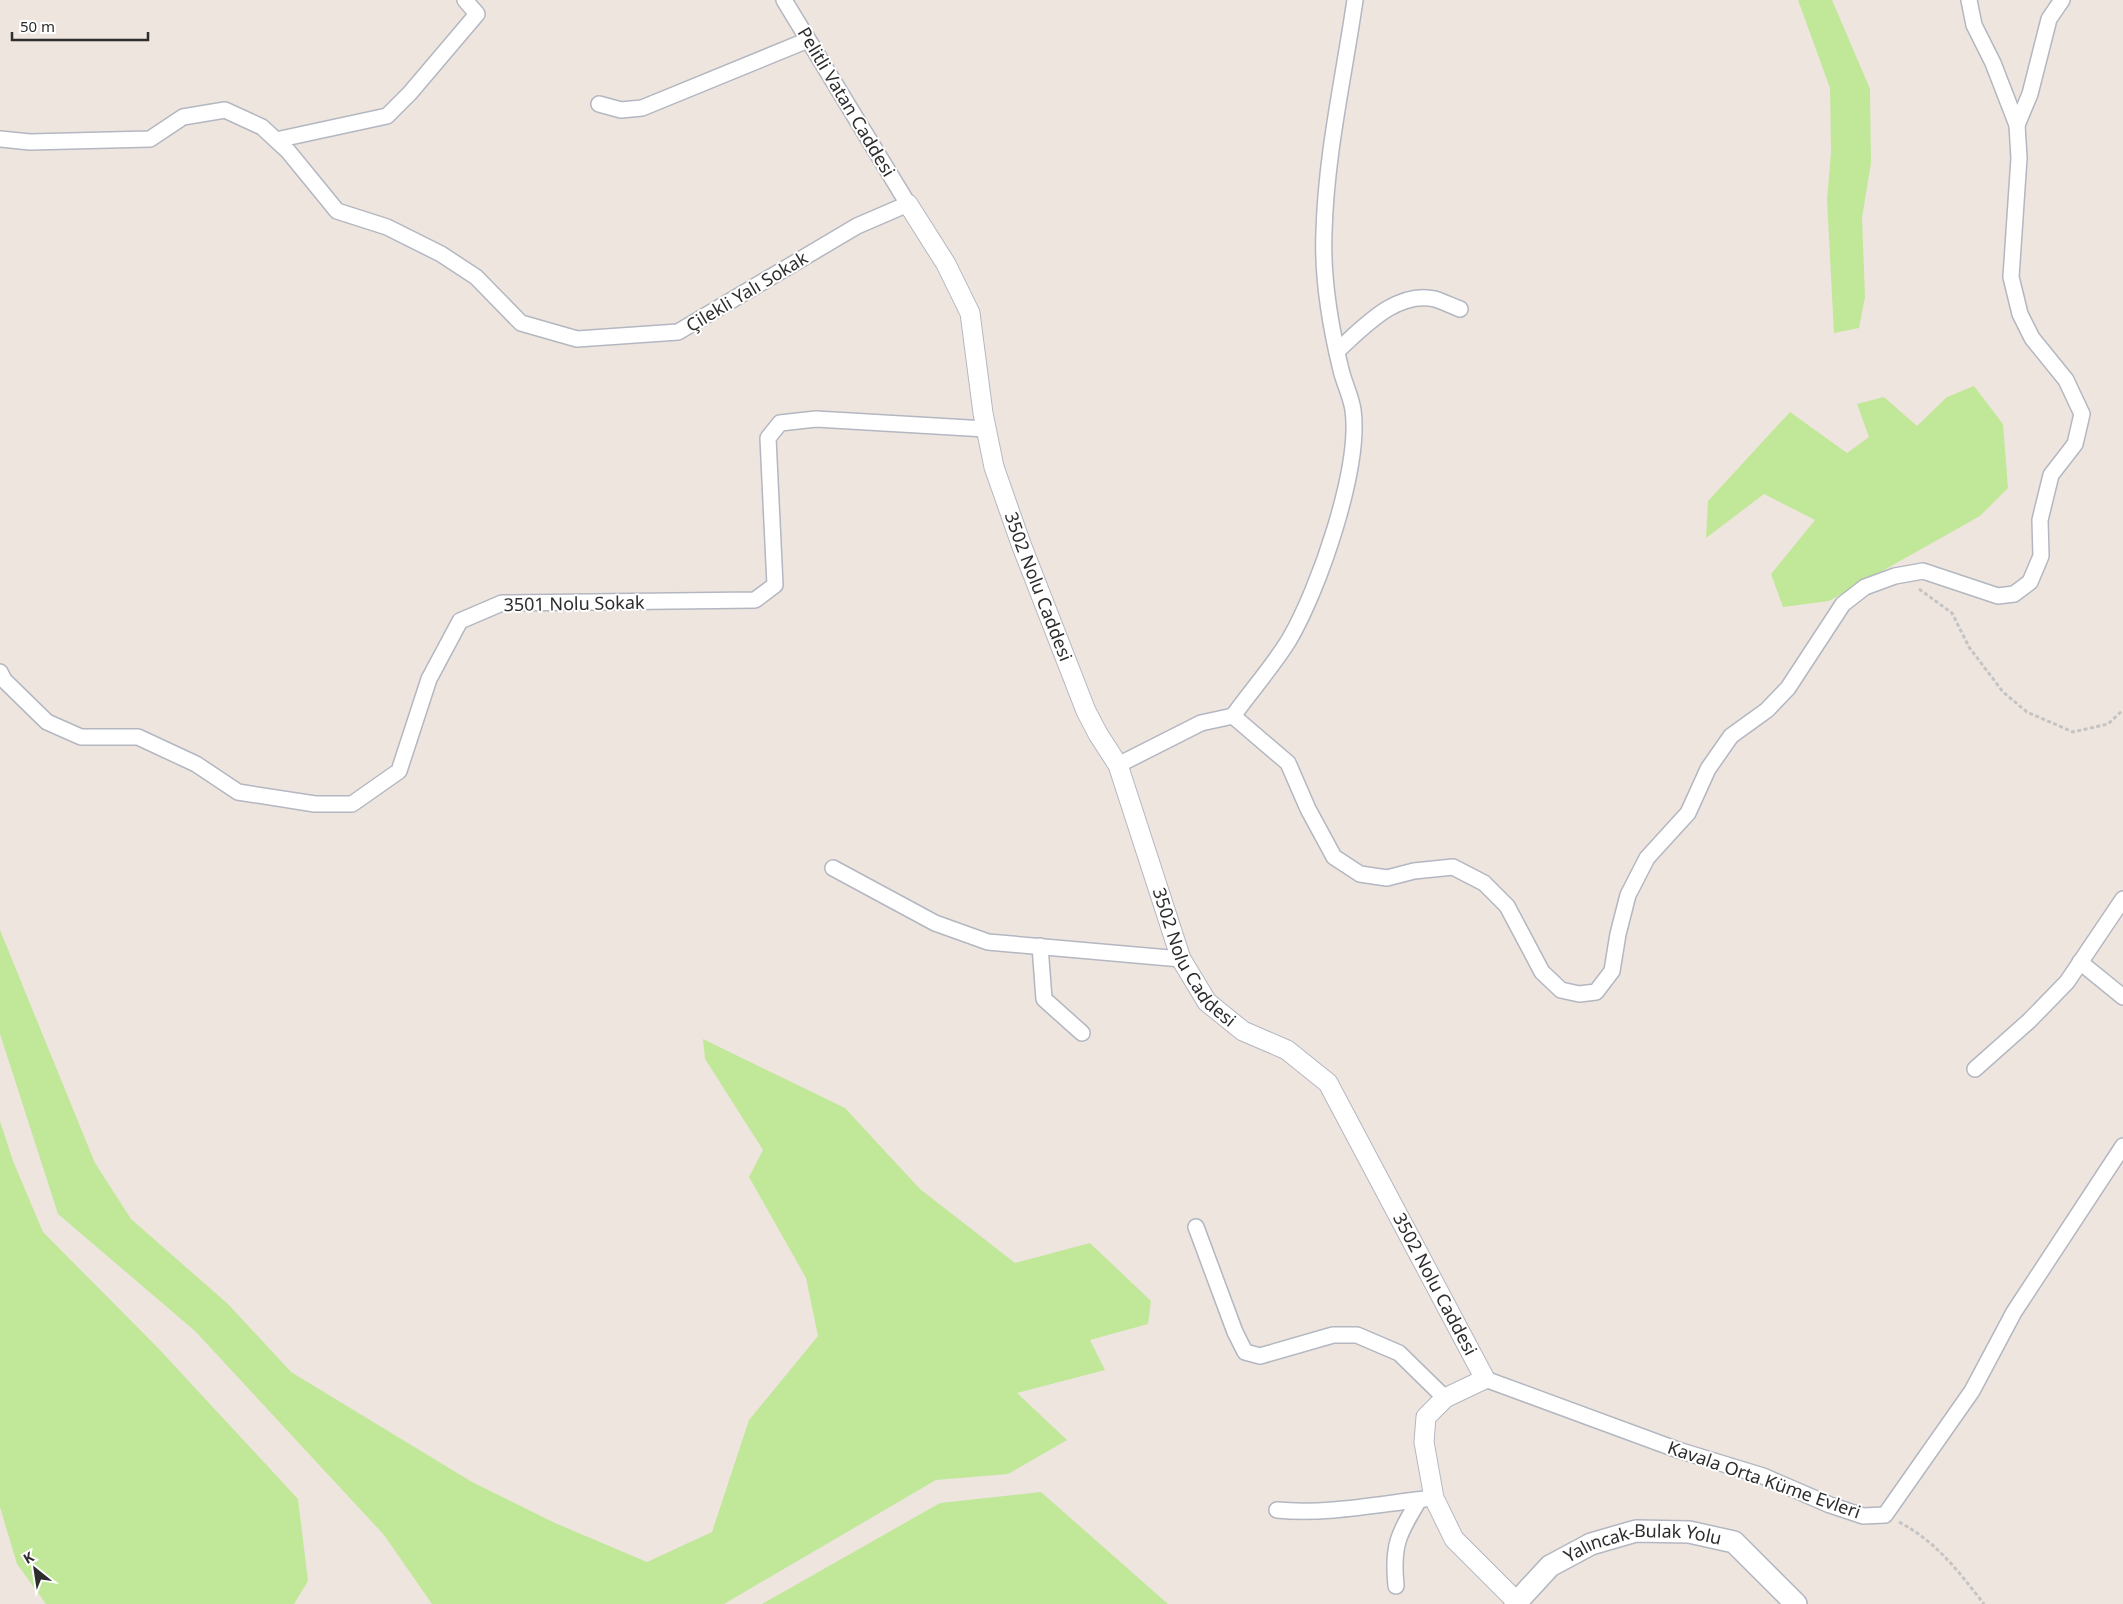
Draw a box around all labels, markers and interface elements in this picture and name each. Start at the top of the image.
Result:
scale bar [12,10,149,42]
text: 50 m [20,16,55,36]
street label: Pelitli Vatan Caddesi [793,22,901,181]
street label: Çilekli Yalı Sokak [681,245,812,337]
street label: 3502 Nolu Caddesi [1000,508,1078,664]
street label: 3501 Nolu Sokak [503,590,645,616]
street label: 3502 Nolu Caddesi [1148,884,1241,1032]
street label: 3502 Nolu Caddesi [1388,1208,1483,1359]
street label: Kavala Orta Küme Evleri [1665,1435,1864,1523]
street label: Yalıncak-Bulak Yolu [1559,1518,1724,1567]
north arrow [10,1544,60,1594]
text: K [19,1546,38,1568]

